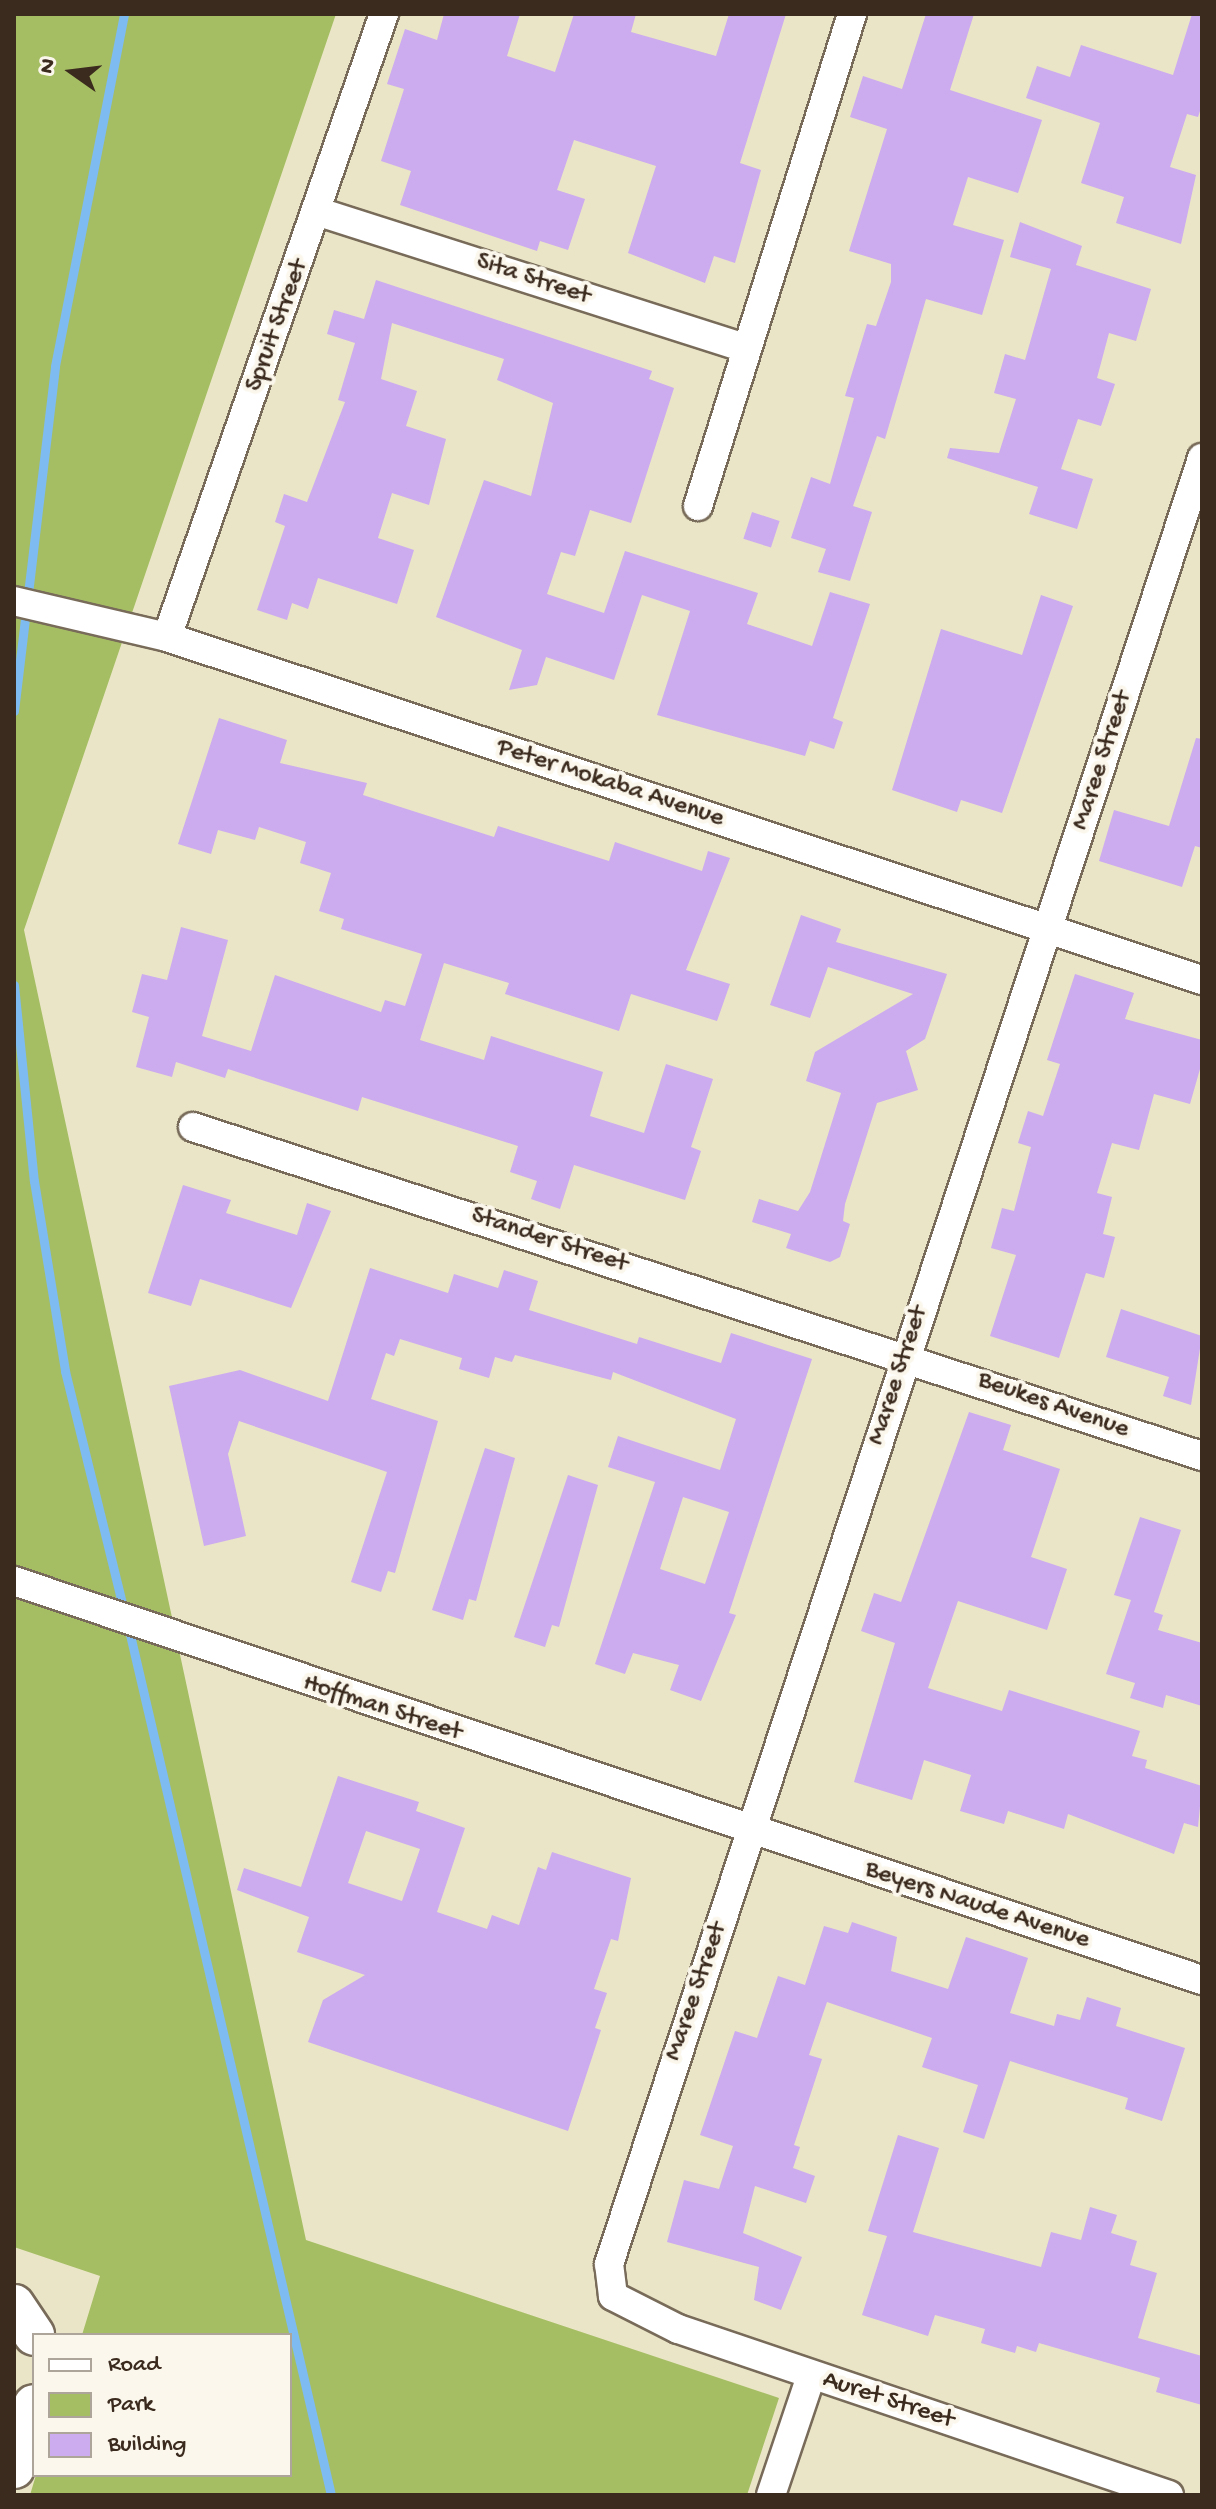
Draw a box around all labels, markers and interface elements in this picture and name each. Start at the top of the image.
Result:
north arrow [32,32,112,112]
text: N [34,56,63,76]
street label: Sita Street [472,247,594,313]
street label: Spruit Street [240,256,316,396]
street label: Maree Street [1066,688,1140,834]
street label: Peter Mokaba Avenue [492,733,728,835]
street label: Stander Street [467,1201,631,1281]
street label: Maree Street [862,1303,936,1449]
street label: Beukes Avenue [973,1366,1133,1446]
street label: Hoffman Street [299,1669,465,1749]
street label: Beyers Naude Avenue [861,1855,1093,1957]
street label: Maree Street [659,1919,735,2065]
legend [32,2333,292,2477]
text: Road [108,2351,160,2380]
street label: Auret Street [818,2365,958,2437]
text: Park [108,2391,154,2420]
text: Building [108,2431,186,2460]

